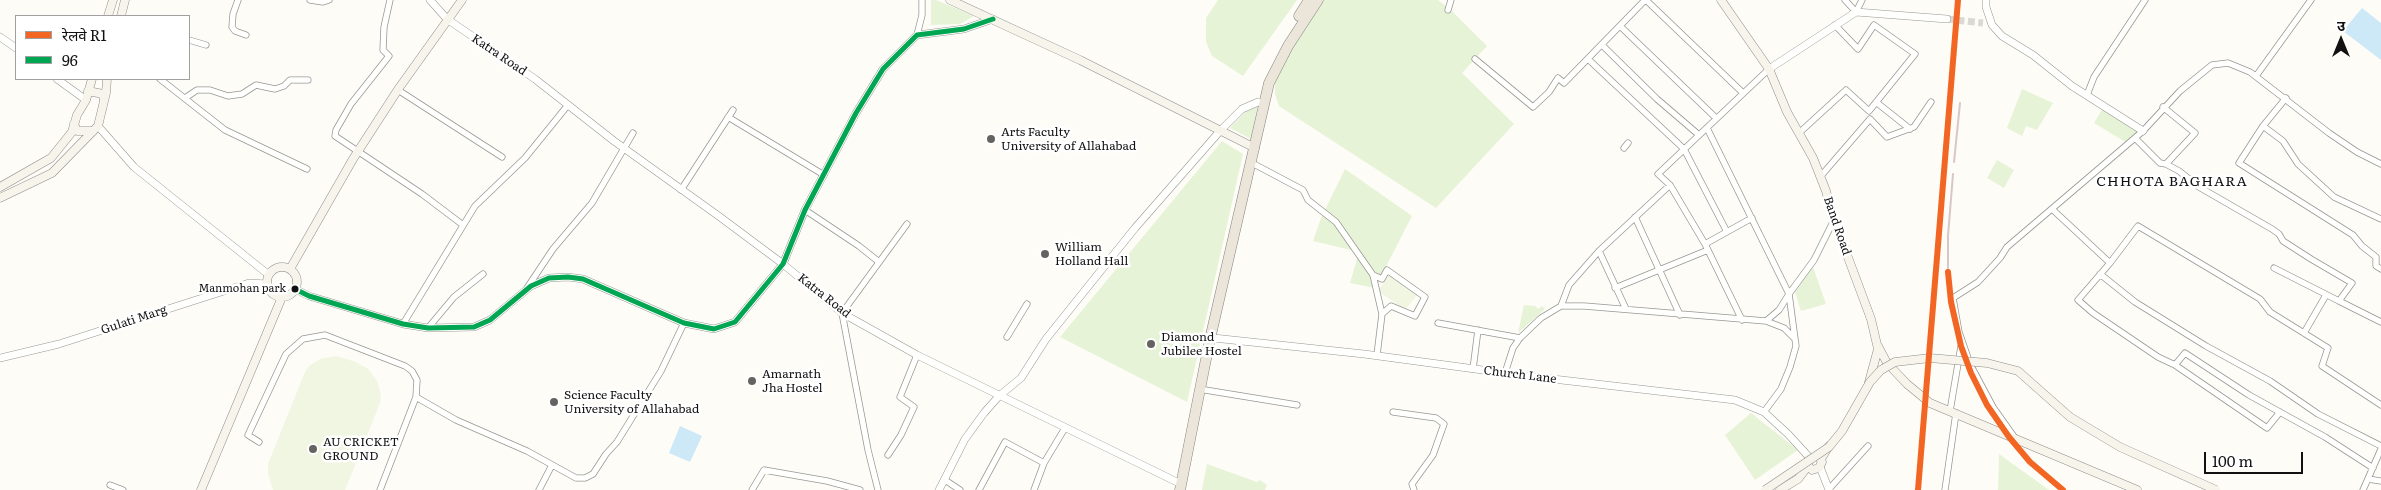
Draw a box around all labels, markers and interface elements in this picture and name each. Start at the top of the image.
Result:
legend [15,15,190,80]
north arrow [2316,15,2366,65]
text: उ [2337,15,2345,35]
text: रेलवे R1 [62,23,107,46]
street label: Katra Road [469,31,529,79]
text: 96 [62,48,78,71]
place label: Arts Faculty University of Allahabad [1001,125,1136,153]
marker: Arts Faculty University of Allahabad [985,133,997,145]
district label: CHHOTA BAGHARA [2094,174,2250,190]
street label: Band Road [1820,195,1854,257]
place label: William Holland Hall [1055,240,1128,268]
marker: William Holland Hall [1039,248,1051,260]
street label: Katra Road [795,271,853,321]
place label: Manmohan park [198,282,286,296]
marker: Manmohan park [290,284,300,294]
street label: Gulati Marg [99,303,169,337]
place label: Diamond Jubilee Hostel [1161,330,1242,358]
marker: Diamond Jubilee Hostel [1145,338,1157,350]
street label: Church Lane [1483,363,1557,387]
place label: Amarnath Jha Hostel [762,367,822,395]
marker: Amarnath Jha Hostel [746,375,758,387]
place label: Science Faculty University of Allahabad [564,388,699,416]
marker: Science Faculty University of Allahabad [548,396,560,408]
place label: AU CRICKET GROUND [323,435,399,463]
scale bar [2206,442,2305,474]
marker: AU CRICKET GROUND [307,443,319,455]
text: 100 m [2212,449,2253,472]

